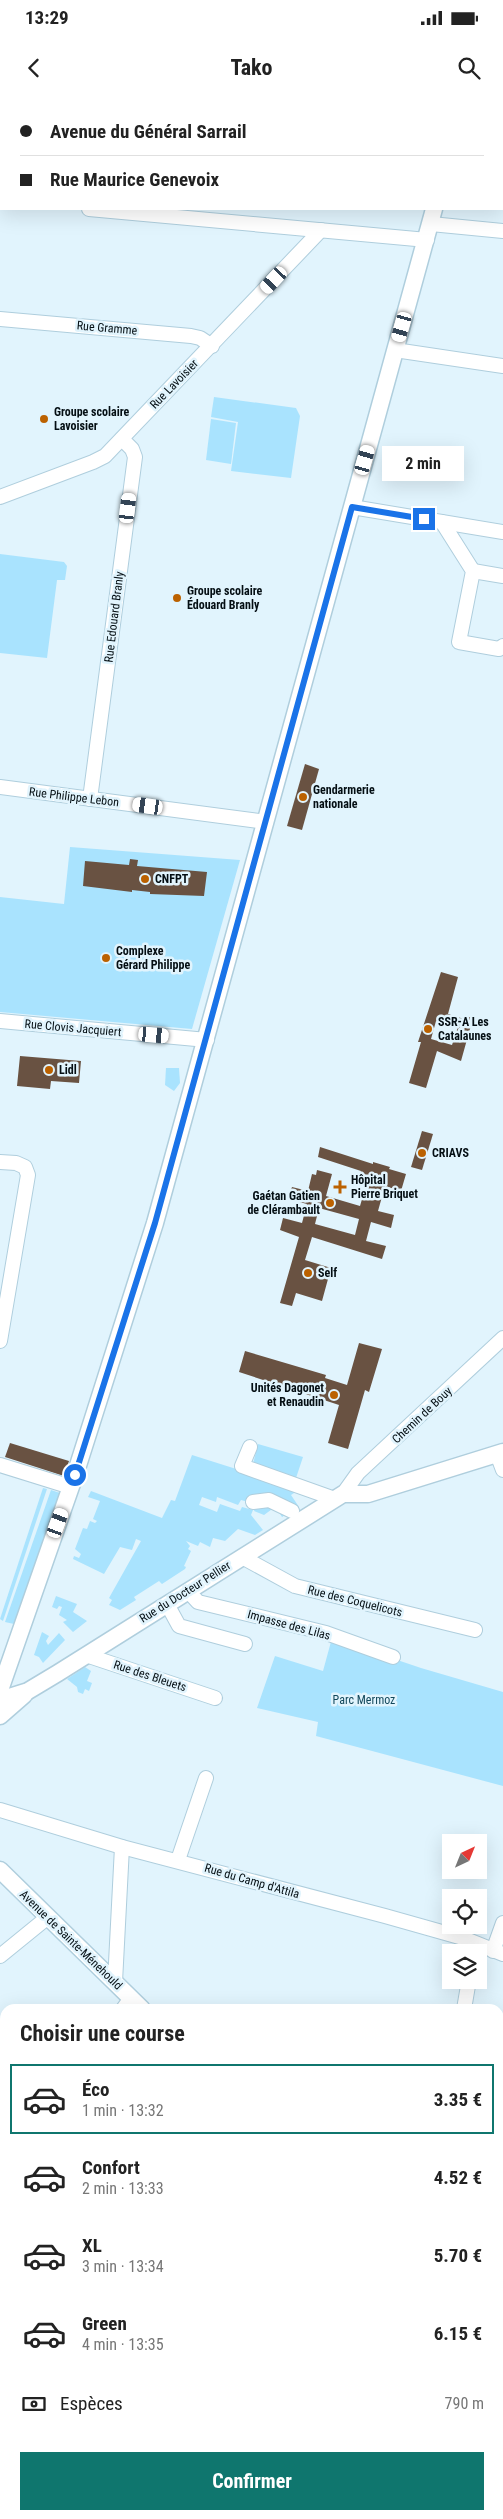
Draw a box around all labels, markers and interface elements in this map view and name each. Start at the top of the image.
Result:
text: 13:29 [25,6,69,29]
icon: back [20,54,48,82]
icon: search [455,54,483,82]
text: Tako [231,55,272,80]
text: Avenue du Général Sarrail [50,120,247,143]
text: Rue Maurice Genevoix [50,168,219,191]
car [258,264,289,296]
car [390,311,413,343]
street label: Rue Gramme [76,318,138,338]
street label: Rue Lavoisier [147,356,201,412]
place label: Groupe scolaire Lavoisier [54,405,130,433]
marker: Groupe scolaire Lavoisier [38,413,50,425]
car [353,444,376,476]
callout: 2 min [383,446,465,482]
text: 2 min [405,454,441,473]
car [118,492,137,524]
route end [413,508,435,530]
street label: Rue Edouard Branly [101,571,127,663]
place label: Groupe scolaire Édouard Branly [187,584,263,612]
marker: Groupe scolaire Édouard Branly [171,592,183,604]
place label: Gendarmerie nationale [313,783,375,811]
street label: Rue Philippe Lebon [28,785,120,809]
marker: Gendarmerie nationale [297,791,309,803]
car [132,796,163,816]
place label: CNFPT [155,872,189,886]
marker: CNFPT [139,873,151,885]
place label: Complexe Gérard Philippe [116,944,190,972]
marker: Complexe Gérard Philippe [100,952,112,964]
place label: SSR-A Les Catalaunes [438,1015,492,1043]
street label: Rue Clovis Jacquiert [24,1017,122,1039]
marker: SSR-A Les Catalaunes [422,1023,434,1035]
car [138,1026,169,1044]
place label: Lidl [59,1063,77,1077]
marker: Lidl [43,1064,55,1076]
place label: CRIAVS [432,1146,469,1160]
marker: CRIAVS [416,1147,428,1159]
place label: Hôpital Pierre Briquet [351,1173,418,1201]
marker: Hôpital Pierre Briquet [333,1180,347,1194]
place label: Gaétan Gatien de Clérambault [247,1189,320,1217]
marker: Gaétan Gatien de Clérambault [324,1197,336,1209]
place label: Self [318,1266,337,1280]
marker: Self [302,1267,314,1279]
place label: Unités Dagonet et Renaudin [251,1381,324,1409]
street label: Chemin de Bouy [389,1384,455,1446]
marker: Unités Dagonet et Renaudin [328,1389,340,1401]
route start [64,1464,86,1486]
car [45,1506,70,1540]
street label: Rue du Docteur Pellier [137,1558,233,1626]
street label: Rue des Coquelicots [306,1583,404,1619]
street label: Impasse des Lilas [246,1607,332,1643]
street label: Rue des Bleuets [112,1658,188,1694]
park label: Parc Mermoz [333,1693,395,1707]
north arrow [442,1834,488,1879]
map controls [442,1834,487,1989]
street label: Rue du Camp d'Attila [203,1861,301,1901]
street label: Avenue de Sainte-Ménehould [17,1887,125,1993]
button: locate [442,1889,487,1934]
button: layers [442,1944,487,1989]
text: Choisir une course [20,2021,185,2046]
icon: car [22,2077,67,2122]
text: Éco [82,2078,109,2101]
text: 3.35 € [434,2088,482,2111]
text: 1 min · 13:32 [82,2101,164,2120]
icon: car [22,2155,67,2200]
text: Confort [82,2156,140,2179]
text: 4.52 € [434,2166,482,2189]
text: 2 min · 13:33 [82,2179,164,2198]
icon: car [22,2233,67,2278]
text: XL [82,2234,102,2257]
text: 5.70 € [434,2244,482,2267]
text: 3 min · 13:34 [82,2257,164,2276]
icon: car [22,2311,67,2356]
text: Green [82,2312,127,2335]
text: 6.15 € [434,2322,482,2345]
text: 4 min · 13:35 [82,2335,164,2354]
icon: cash [20,2390,48,2418]
text: Espèces [60,2392,123,2415]
text: 790 m [445,2394,484,2413]
button: Confirmer [20,2452,484,2510]

